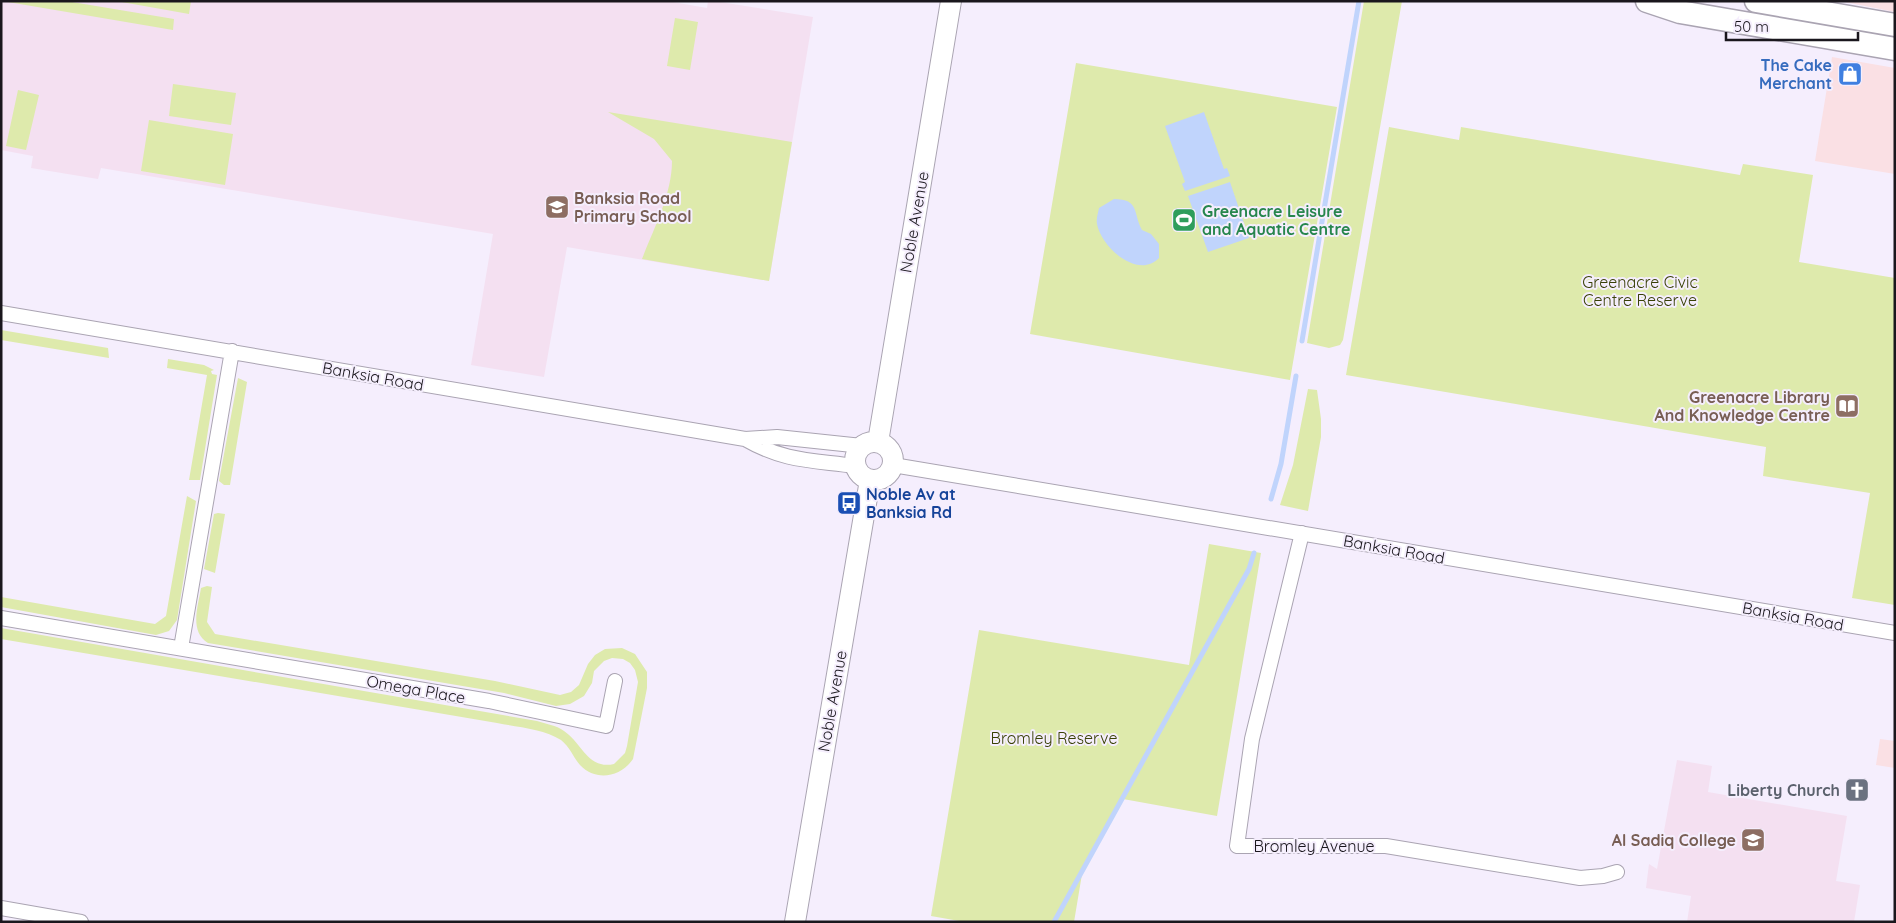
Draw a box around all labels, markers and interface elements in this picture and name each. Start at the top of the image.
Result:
scale bar [1726,10,1858,42]
text: 50 m [1734,17,1769,36]
place label: The Cake Merchant [1759,55,1832,93]
shop icon: The Cake Merchant [1837,61,1863,87]
street label: Noble Avenue [895,170,933,274]
place label: Banksia Road Primary School [574,188,692,226]
school or university icon: Banksia Road Primary School [544,194,570,220]
place label: Greenacre Leisure and Aquatic Centre [1202,201,1351,239]
sports icon: Greenacre Leisure and Aquatic Centre [1171,207,1197,233]
park label: Greenacre Civic Centre Reserve [1582,272,1698,310]
street label: Banksia Road [321,357,425,395]
place label: Greenacre Library And Knowledge Centre [1655,387,1830,425]
library icon: Greenacre Library And Knowledge Centre [1834,393,1860,419]
place label: Noble Av at Banksia Rd [866,484,956,522]
bus stop icon: Noble Av at Banksia Rd [836,490,862,516]
street label: Banksia Road [1342,530,1446,568]
street label: Banksia Road [1741,597,1845,635]
street label: Noble Avenue [813,649,851,753]
street label: Omega Place [365,670,467,708]
park label: Bromley Reserve [990,728,1118,748]
church icon: Liberty Church [1844,777,1870,803]
place label: Liberty Church [1727,780,1840,800]
school or university icon: Al Sadiq College [1740,827,1766,853]
place label: Al Sadiq College [1612,830,1736,850]
street label: Bromley Avenue [1253,836,1375,856]

